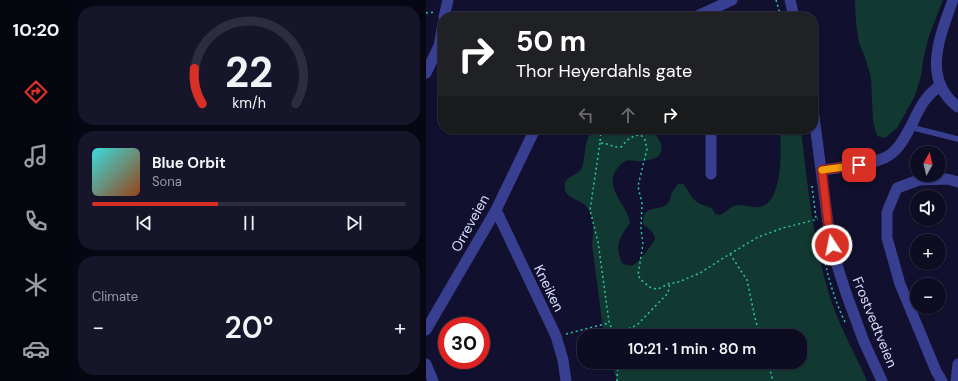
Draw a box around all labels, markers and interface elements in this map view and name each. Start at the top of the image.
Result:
text: 10:20 [13,18,59,42]
text: 50 m [516,23,586,60]
icon: right [450,28,502,80]
text: 22 [225,45,273,99]
text: Thor Heyerdahls gate [516,59,692,83]
icon: directions [22,78,50,106]
text: km/h [232,93,266,111]
icon: left [575,104,597,126]
icon: ahead [617,104,639,126]
icon: right [659,104,681,126]
icon: music [22,142,50,170]
north arrow [910,146,946,182]
map controls [910,146,946,314]
pin [842,148,876,182]
text: Blue Orbit [152,153,226,173]
icon: arrive [848,154,870,176]
text: Sona [152,173,182,190]
button: sound [910,190,946,226]
street label: Orreveien [447,191,493,255]
icon: phone [22,207,50,235]
icon: previous [133,212,155,234]
icon: pause [238,212,260,234]
icon: next [343,212,365,234]
position arrow [811,224,853,266]
button: + [910,234,946,270]
street label: Kneiken [530,262,568,314]
icon: climate [22,271,50,299]
street label: Frostvedtveien [849,274,901,370]
button: − [910,278,946,314]
text: Climate [92,288,138,305]
text: 20° [225,308,273,347]
text: − [92,313,104,342]
text: + [394,313,406,342]
speed limit sign: 30 [438,317,490,369]
icon: car [22,335,50,363]
text: 10:21 · 1 min · 80 m [628,339,756,359]

